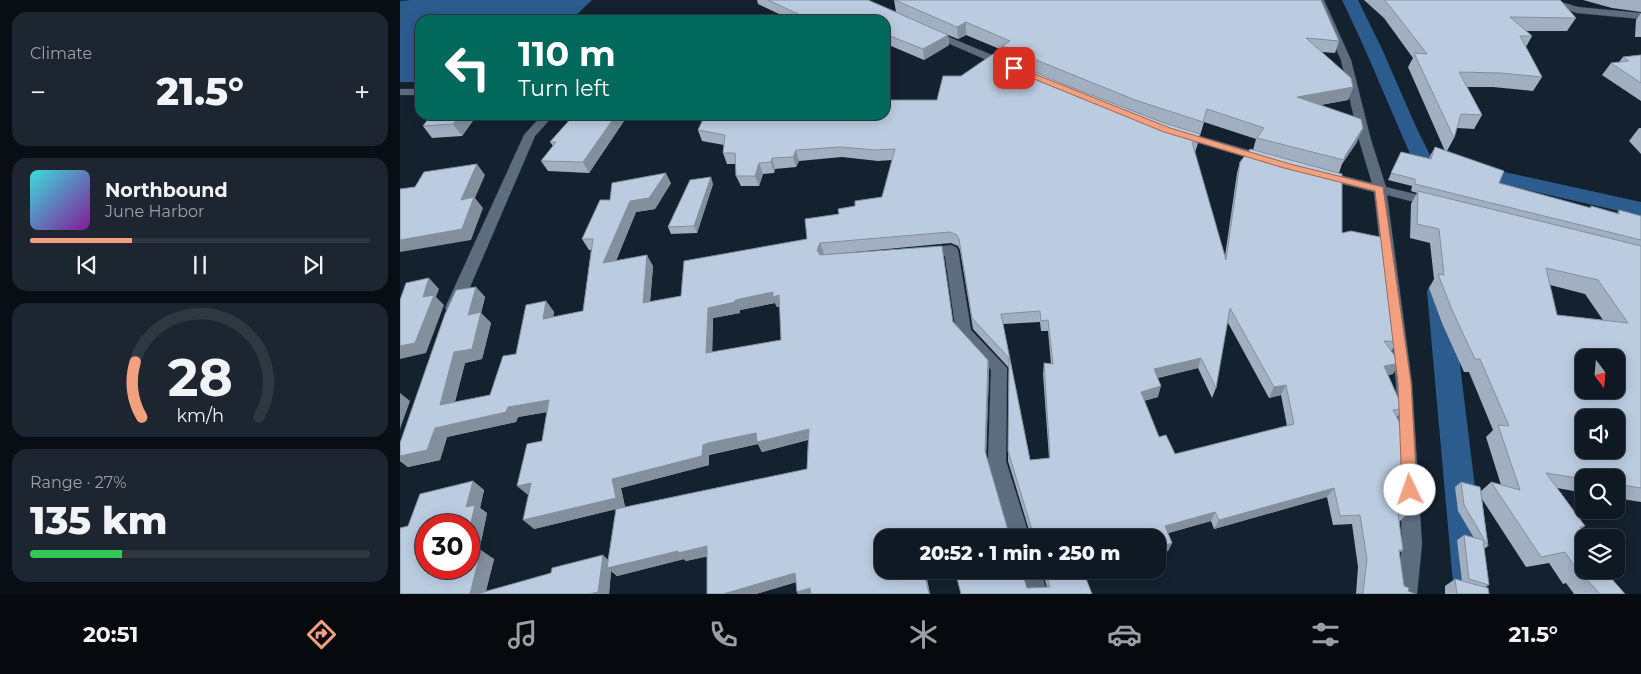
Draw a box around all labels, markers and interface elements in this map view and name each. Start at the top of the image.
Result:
text: 110 m [518,32,616,75]
icon: left [435,35,500,100]
text: Climate [30,44,92,63]
pin [993,47,1035,89]
icon: arrive [1000,54,1028,82]
text: 21.5° [156,68,244,115]
text: − [30,75,46,109]
text: + [354,75,370,109]
text: Turn left [518,75,610,102]
text: Northbound [105,179,228,202]
text: June Harbor [105,202,204,221]
icon: previous [73,251,101,279]
icon: pause [186,251,214,279]
icon: next [299,251,327,279]
text: 28 [167,346,233,409]
north arrow [1575,349,1625,399]
map controls [1575,349,1625,579]
text: km/h [176,405,224,426]
button: sound [1575,409,1625,459]
position arrow [1383,463,1435,515]
button: search [1575,469,1625,519]
text: Range · 27% [30,473,127,492]
text: 135 km [30,497,167,544]
speed limit sign: 30 [415,514,480,579]
button: layers [1575,529,1625,579]
text: 20:52 · 1 min · 250 m [920,542,1120,565]
icon: directions [304,617,339,652]
icon: music [505,617,540,652]
icon: phone [706,617,741,652]
icon: climate [906,617,941,652]
icon: car [1107,617,1142,652]
icon: filters [1308,617,1343,652]
text: 20:51 [83,621,138,648]
text: 21.5° [1509,621,1558,648]

